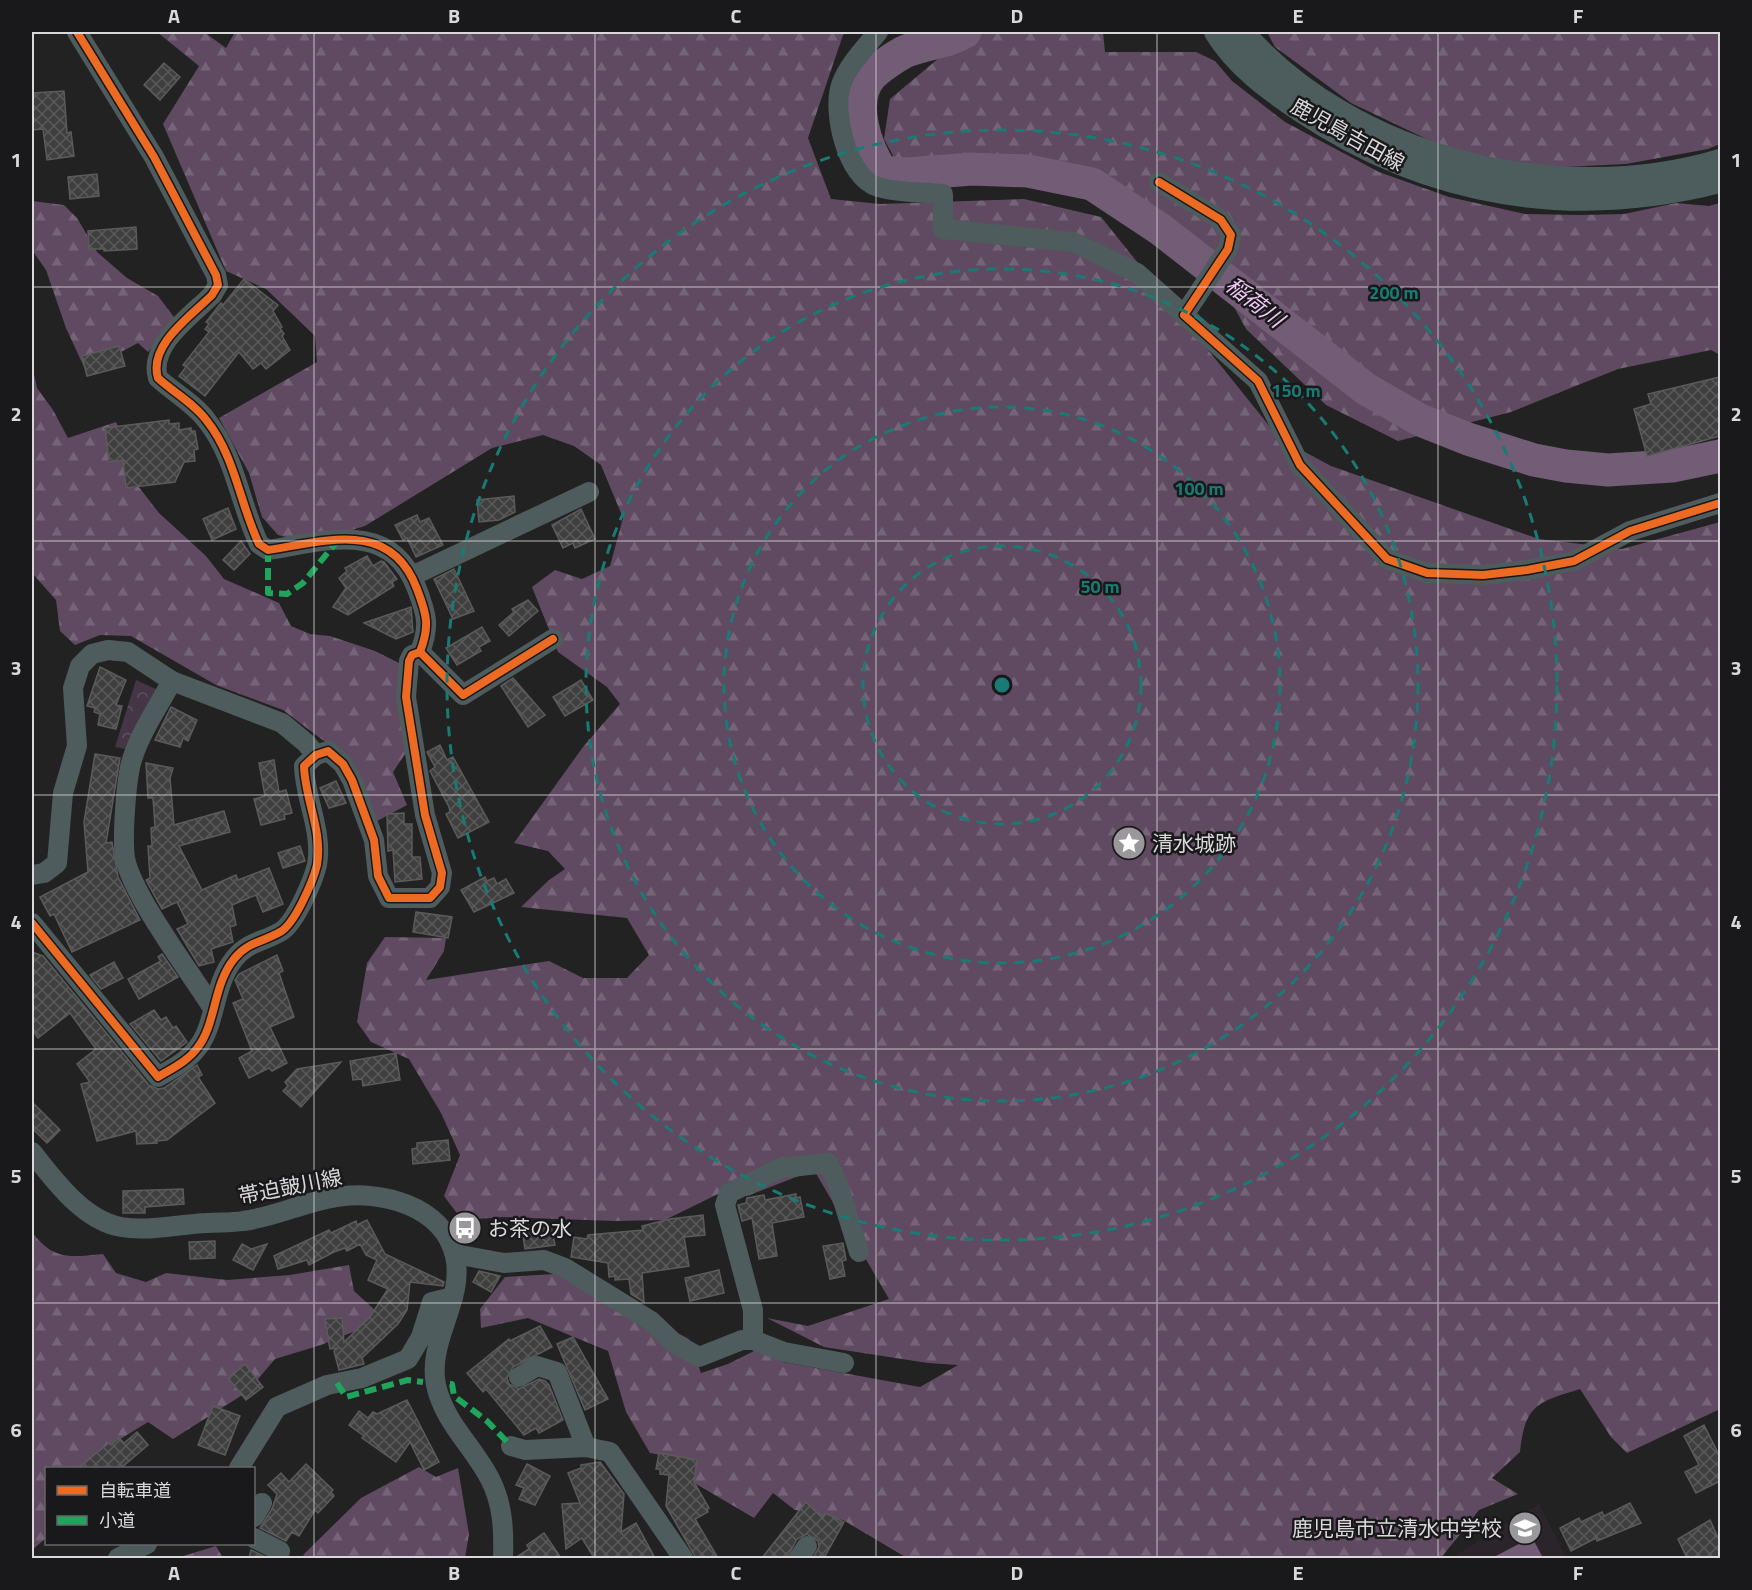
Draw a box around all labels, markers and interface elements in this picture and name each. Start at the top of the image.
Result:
text: A [168,0,180,31]
text: B [448,0,460,31]
text: C [731,0,742,31]
text: D [1011,0,1023,31]
text: E [1292,0,1304,31]
text: F [1573,0,1584,31]
street label: 鹿児島吉田線 [1285,89,1411,179]
text: 1 [10,144,22,175]
text: 1 [1730,144,1742,175]
water label: 稲荷川 [1219,268,1293,337]
text: 200 m [1369,279,1419,306]
text: 150 m [1271,377,1321,404]
text: 2 [10,398,22,429]
text: 2 [1730,398,1742,429]
text: 100 m [1174,475,1224,502]
text: 50 m [1080,573,1120,600]
text: 3 [10,652,22,683]
text: 3 [1730,652,1742,683]
centre of rings [992,675,1012,695]
place icon: 清水城跡 [1111,825,1147,861]
place label: 清水城跡 [1152,827,1236,859]
text: 4 [10,906,22,937]
text: 4 [1730,906,1742,937]
text: 5 [10,1160,22,1191]
street label: 帯迫皷川線 [235,1160,345,1212]
text: 5 [1730,1160,1742,1191]
bus stop icon: お茶の水 [447,1210,483,1246]
place label: お茶の水 [488,1212,572,1244]
text: 6 [10,1414,22,1445]
text: 6 [1730,1414,1742,1445]
legend [45,1467,255,1545]
text: 自転車道 [99,1477,171,1504]
text: 小道 [99,1507,135,1534]
school or university icon: 鹿児島市立清水中学校 [1507,1510,1543,1546]
place label: 鹿児島市立清水中学校 [1292,1512,1502,1544]
text: A [168,1557,180,1588]
text: B [448,1557,460,1588]
text: C [731,1557,742,1588]
text: D [1011,1557,1023,1588]
text: E [1292,1557,1304,1588]
text: F [1573,1557,1584,1588]

